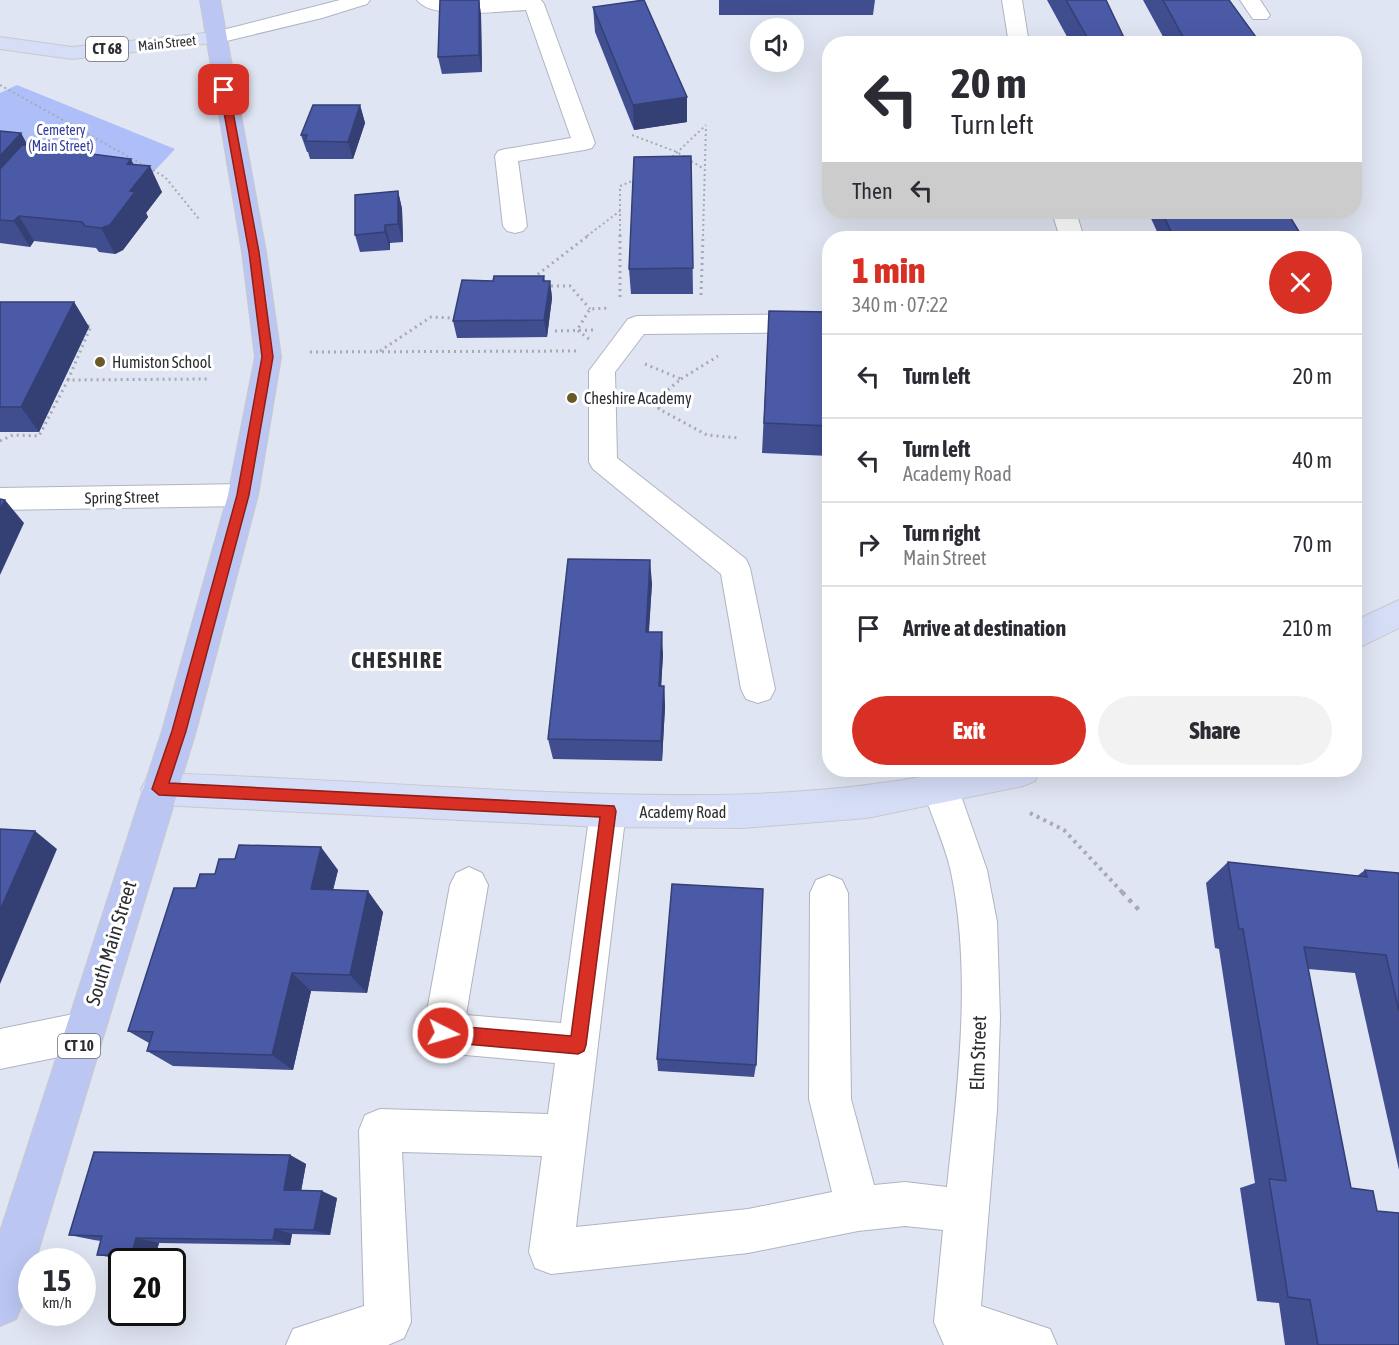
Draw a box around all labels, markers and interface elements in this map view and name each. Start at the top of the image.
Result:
map controls [750,18,804,72]
button: sound [750,18,804,72]
street label: Main Street [137,32,197,54]
road number: CT 68 [86,37,128,61]
text: 20 m [951,59,1026,107]
icon: left [852,60,930,138]
pin [198,64,249,115]
icon: arrive [207,73,240,106]
text: Turn left [951,109,1034,140]
park label: Cemetery (Main Street) [28,122,94,154]
icon: left [905,174,938,207]
text: Then [852,178,893,204]
text: 1 min [852,249,926,291]
button: close [1269,251,1332,314]
text: 340 m · 07:22 [852,293,948,316]
place label: Humiston School [112,353,212,371]
marker: Humiston School [93,355,107,369]
icon: left [852,360,885,393]
text: Turn left [903,363,970,389]
text: 20 m [1292,363,1332,389]
place label: Cheshire Academy [584,389,692,408]
marker: Cheshire Academy [565,391,579,405]
text: Turn left [903,436,970,462]
icon: left [852,444,885,477]
text: 40 m [1292,447,1332,473]
text: Academy Road [903,462,1012,485]
street label: Spring Street [85,487,160,508]
text: Turn right [903,520,980,546]
icon: right [852,528,885,561]
text: 70 m [1292,531,1332,557]
text: Main Street [903,546,987,569]
icon: arrive [852,612,885,645]
text: Arrive at destination [903,615,1066,641]
text: 210 m [1282,615,1332,641]
district label: CHESHIRE [351,647,443,673]
button: Exit [852,696,1086,765]
button: Share [1098,696,1332,765]
street label: Academy Road [640,803,726,822]
street label: South Main Street [81,877,140,1008]
position arrow [411,1001,475,1065]
street label: Elm Street [965,1015,990,1091]
road number: CT 10 [58,1034,100,1058]
speed limit sign: 20 [108,1248,186,1326]
text: 15 [43,1263,71,1297]
text: km/h [42,1294,72,1311]

